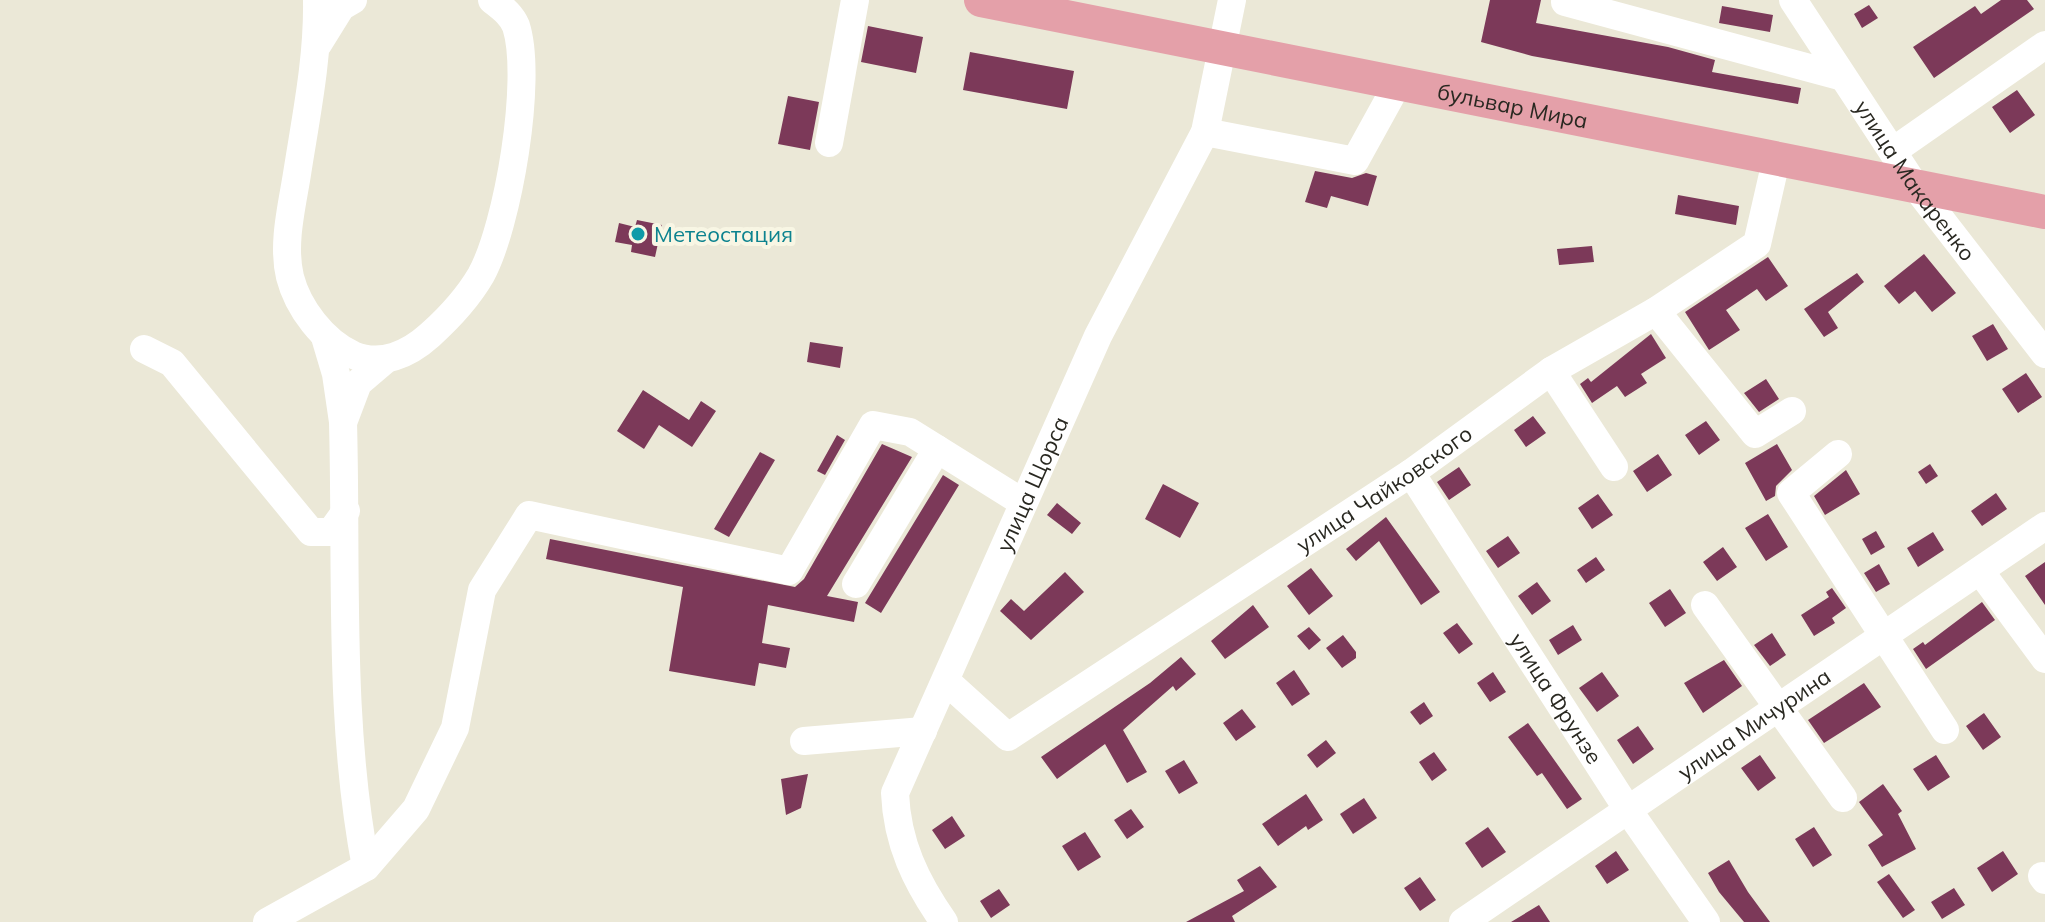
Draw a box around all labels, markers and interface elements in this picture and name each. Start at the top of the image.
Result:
street label: бульвар Мира [1435,77,1590,135]
street label: улица Макаренко [1849,95,1982,267]
place label: Метеостация [654,220,793,248]
marker: Метеостация [629,225,647,243]
street label: улица Щорса [990,412,1074,556]
street label: улица Чайковского [1291,419,1478,559]
street label: улица Фрунзе [1504,627,1609,769]
street label: улица Мичурина [1672,662,1836,786]

